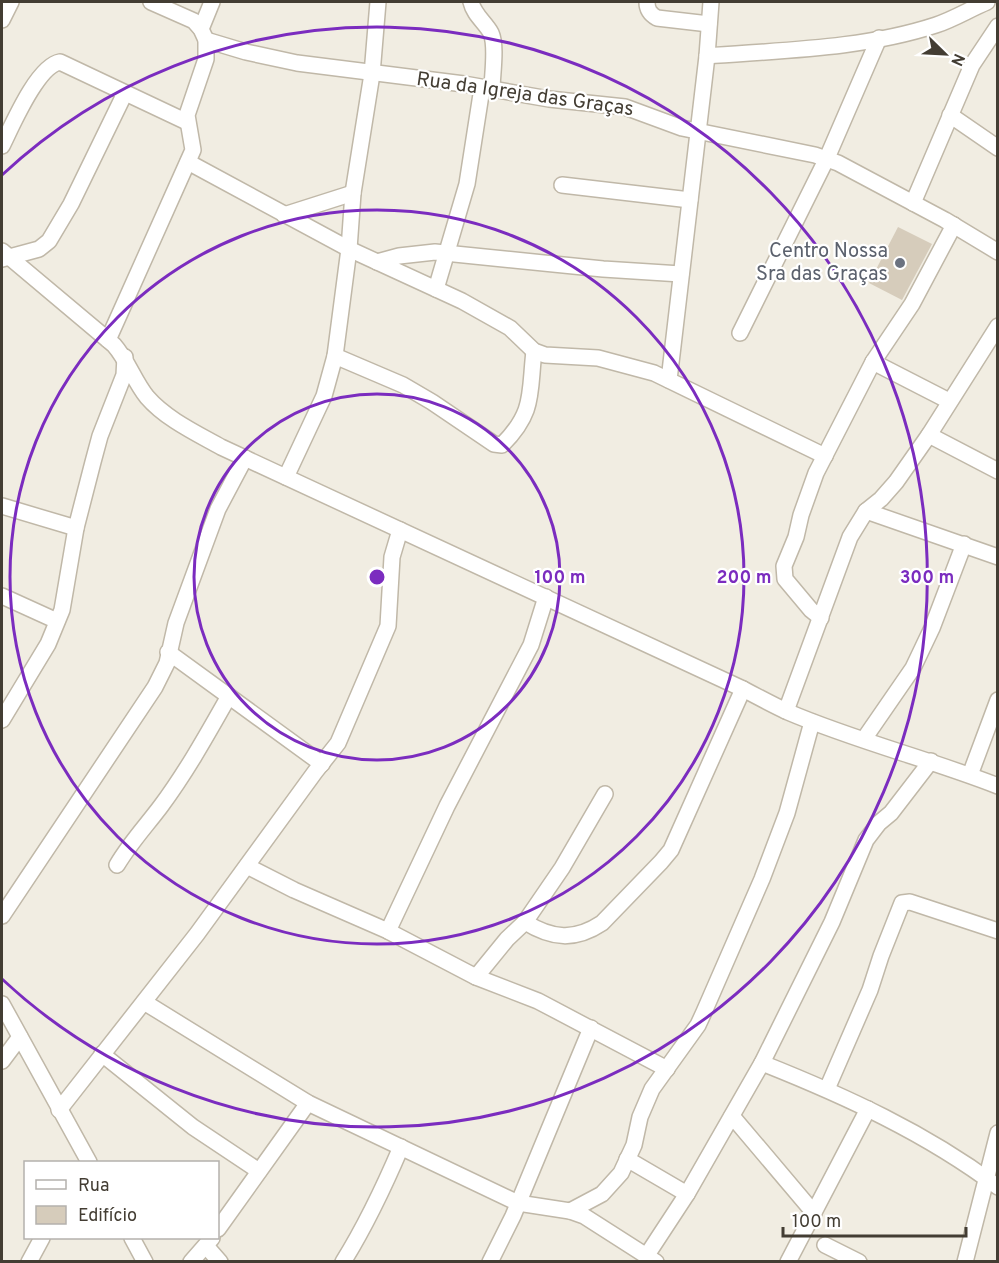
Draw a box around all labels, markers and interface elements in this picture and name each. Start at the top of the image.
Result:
north arrow [915,24,975,84]
text: N [945,50,968,69]
street label: Rua da Igreja das Graças [415,67,635,123]
place label: Centro Nossa Sra das Graças [756,239,888,288]
marker: Centro Nossa Sra das Graças [893,256,907,270]
centre of rings [367,567,387,587]
text: 100 m [534,567,586,590]
text: 200 m [716,567,772,590]
text: 300 m [900,567,954,590]
legend [24,1161,219,1239]
text: Rua [78,1175,109,1198]
scale bar [783,1200,966,1238]
text: Edifício [78,1205,137,1228]
text: 100 m [792,1211,841,1234]

